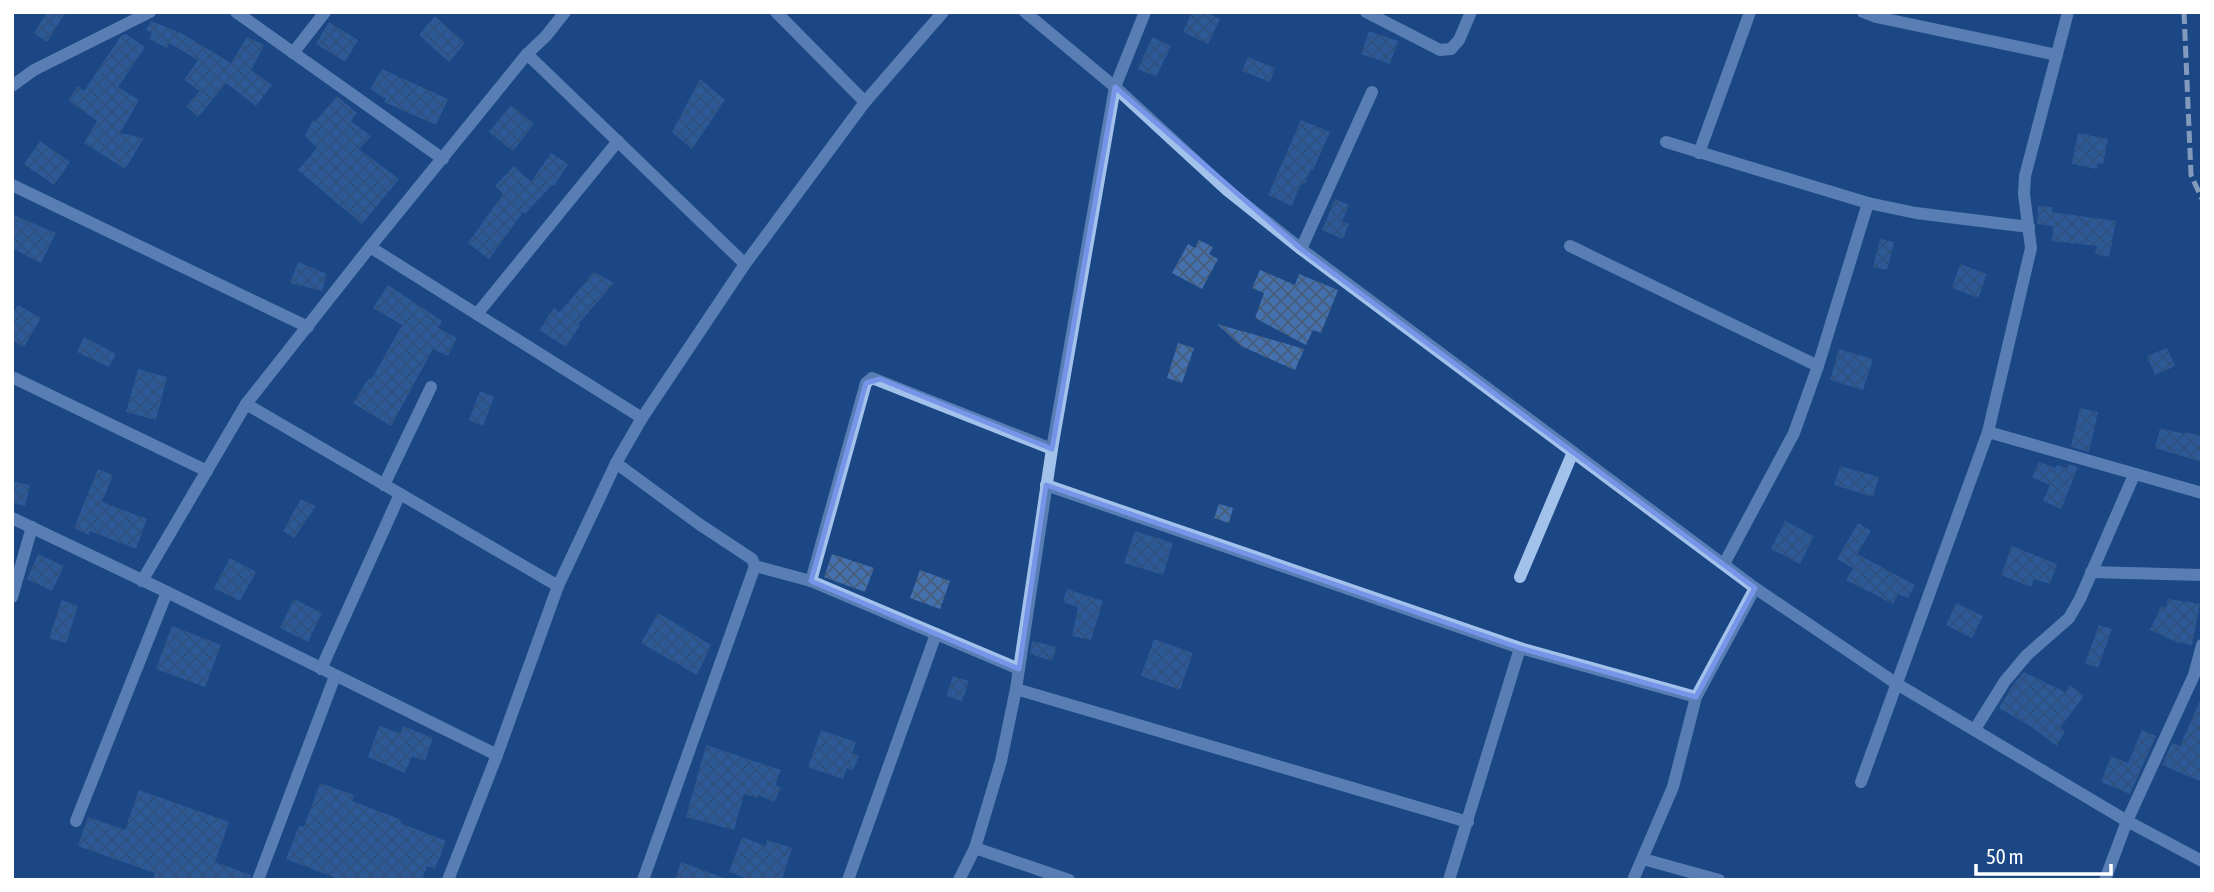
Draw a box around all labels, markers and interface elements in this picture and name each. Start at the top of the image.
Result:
scale bar [1976,832,2111,876]
text: 50 m [1986,844,2024,868]

